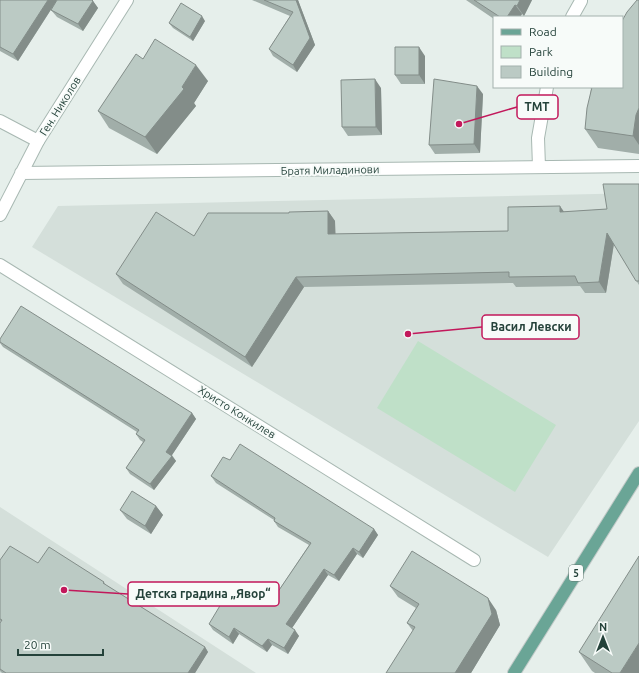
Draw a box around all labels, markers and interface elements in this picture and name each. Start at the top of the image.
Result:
legend [493,16,623,88]
text: Road [529,25,557,38]
text: Park [529,45,553,58]
text: Building [529,65,573,78]
street label: Ген. Николов [37,74,83,138]
callout: TMT [517,95,558,119]
text: TMT [524,100,550,113]
street label: Братя Миладинови [281,163,379,177]
callout: Васил Левски [482,315,579,339]
text: Васил Левски [490,320,572,333]
street label: Христо Конкилев [196,383,278,441]
road number: 5 [569,565,583,581]
callout: Детска градина „Явор“ [128,582,279,606]
text: Детска градина „Явор“ [136,587,271,600]
north arrow [583,617,623,657]
text: N [599,621,607,633]
scale bar [18,631,103,657]
text: 20 m [24,638,51,651]

